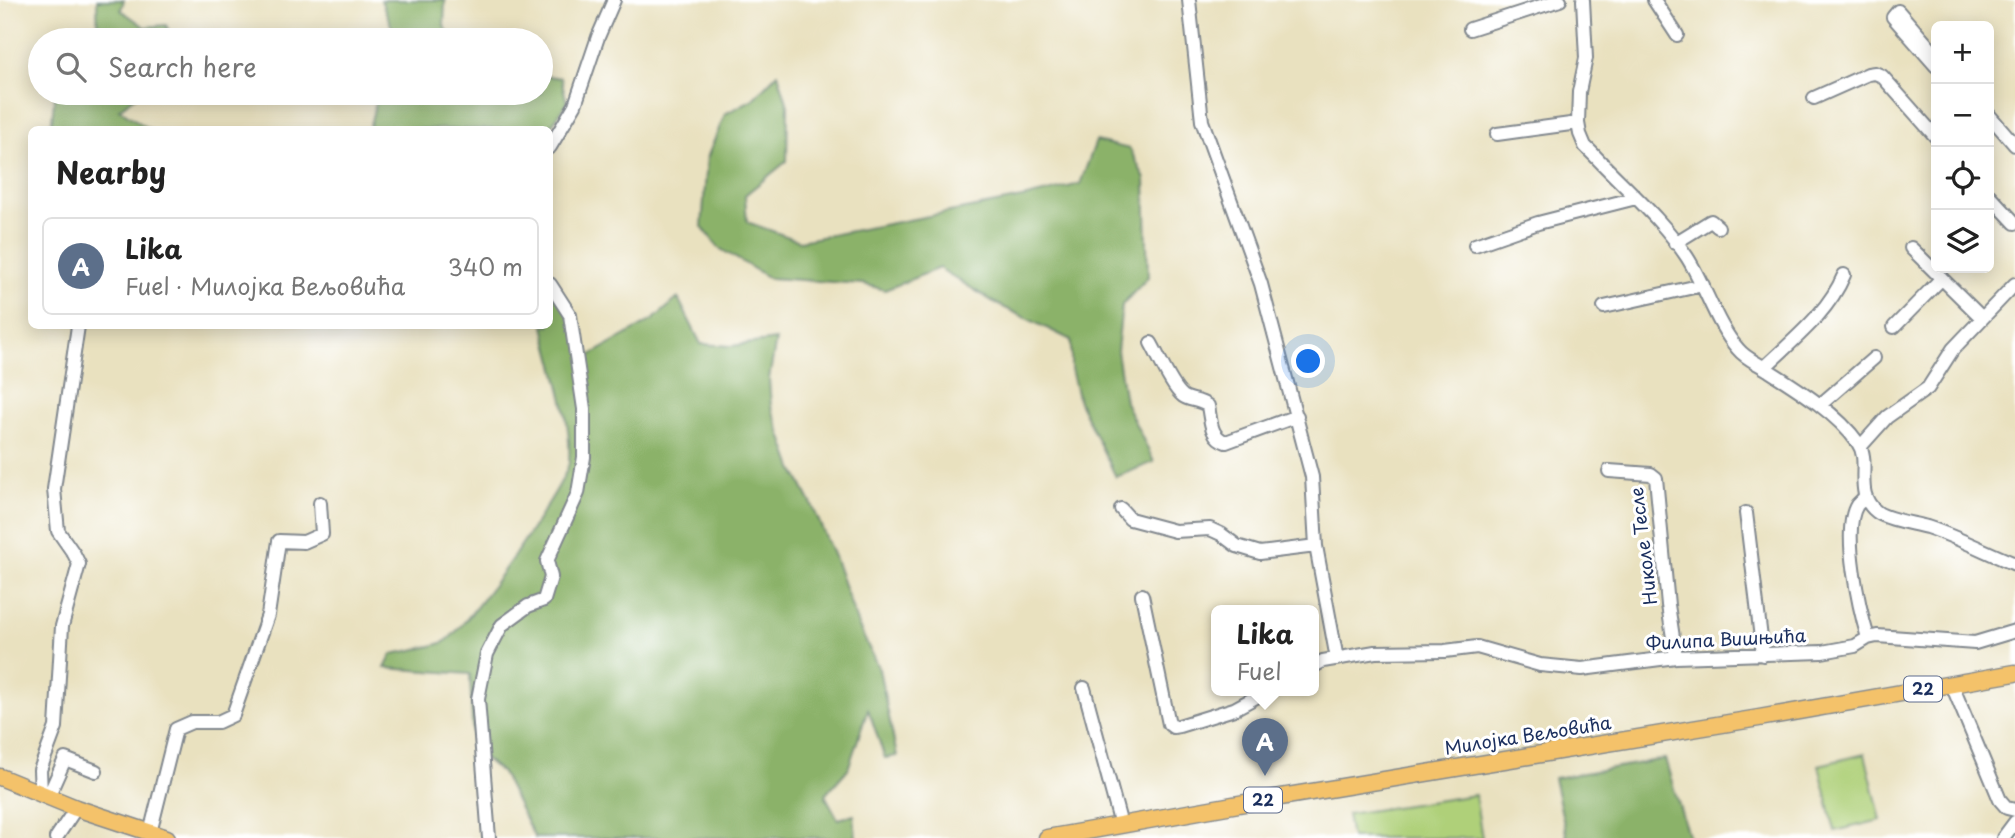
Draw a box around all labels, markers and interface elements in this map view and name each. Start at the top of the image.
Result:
map controls [1931,21,1994,273]
button: + [1931,21,1994,84]
search box [28,28,553,105]
text: Search here [108,47,257,86]
icon: search [52,48,90,86]
button: − [1931,84,1994,147]
button: locate [1931,147,1994,210]
text: Nearby [56,149,166,194]
button: layers [1931,210,1994,273]
text: Lika [125,229,182,268]
text: A [72,249,90,284]
text: 340 m [448,249,523,284]
text: Fuel · Милојка Вељовића [125,268,405,303]
your location [1291,344,1325,378]
street label: Николе Тесле [1622,486,1663,607]
popup [1211,605,1319,696]
text: Lika [1236,614,1294,653]
street label: Филипа Вишњића [1645,621,1807,656]
text: Fuel [1236,653,1282,688]
road number: 22 [1904,676,1942,702]
street label: Милојка Вељовића [1443,708,1614,761]
pin: A [1242,718,1288,776]
road number: 22 [1244,788,1282,813]

